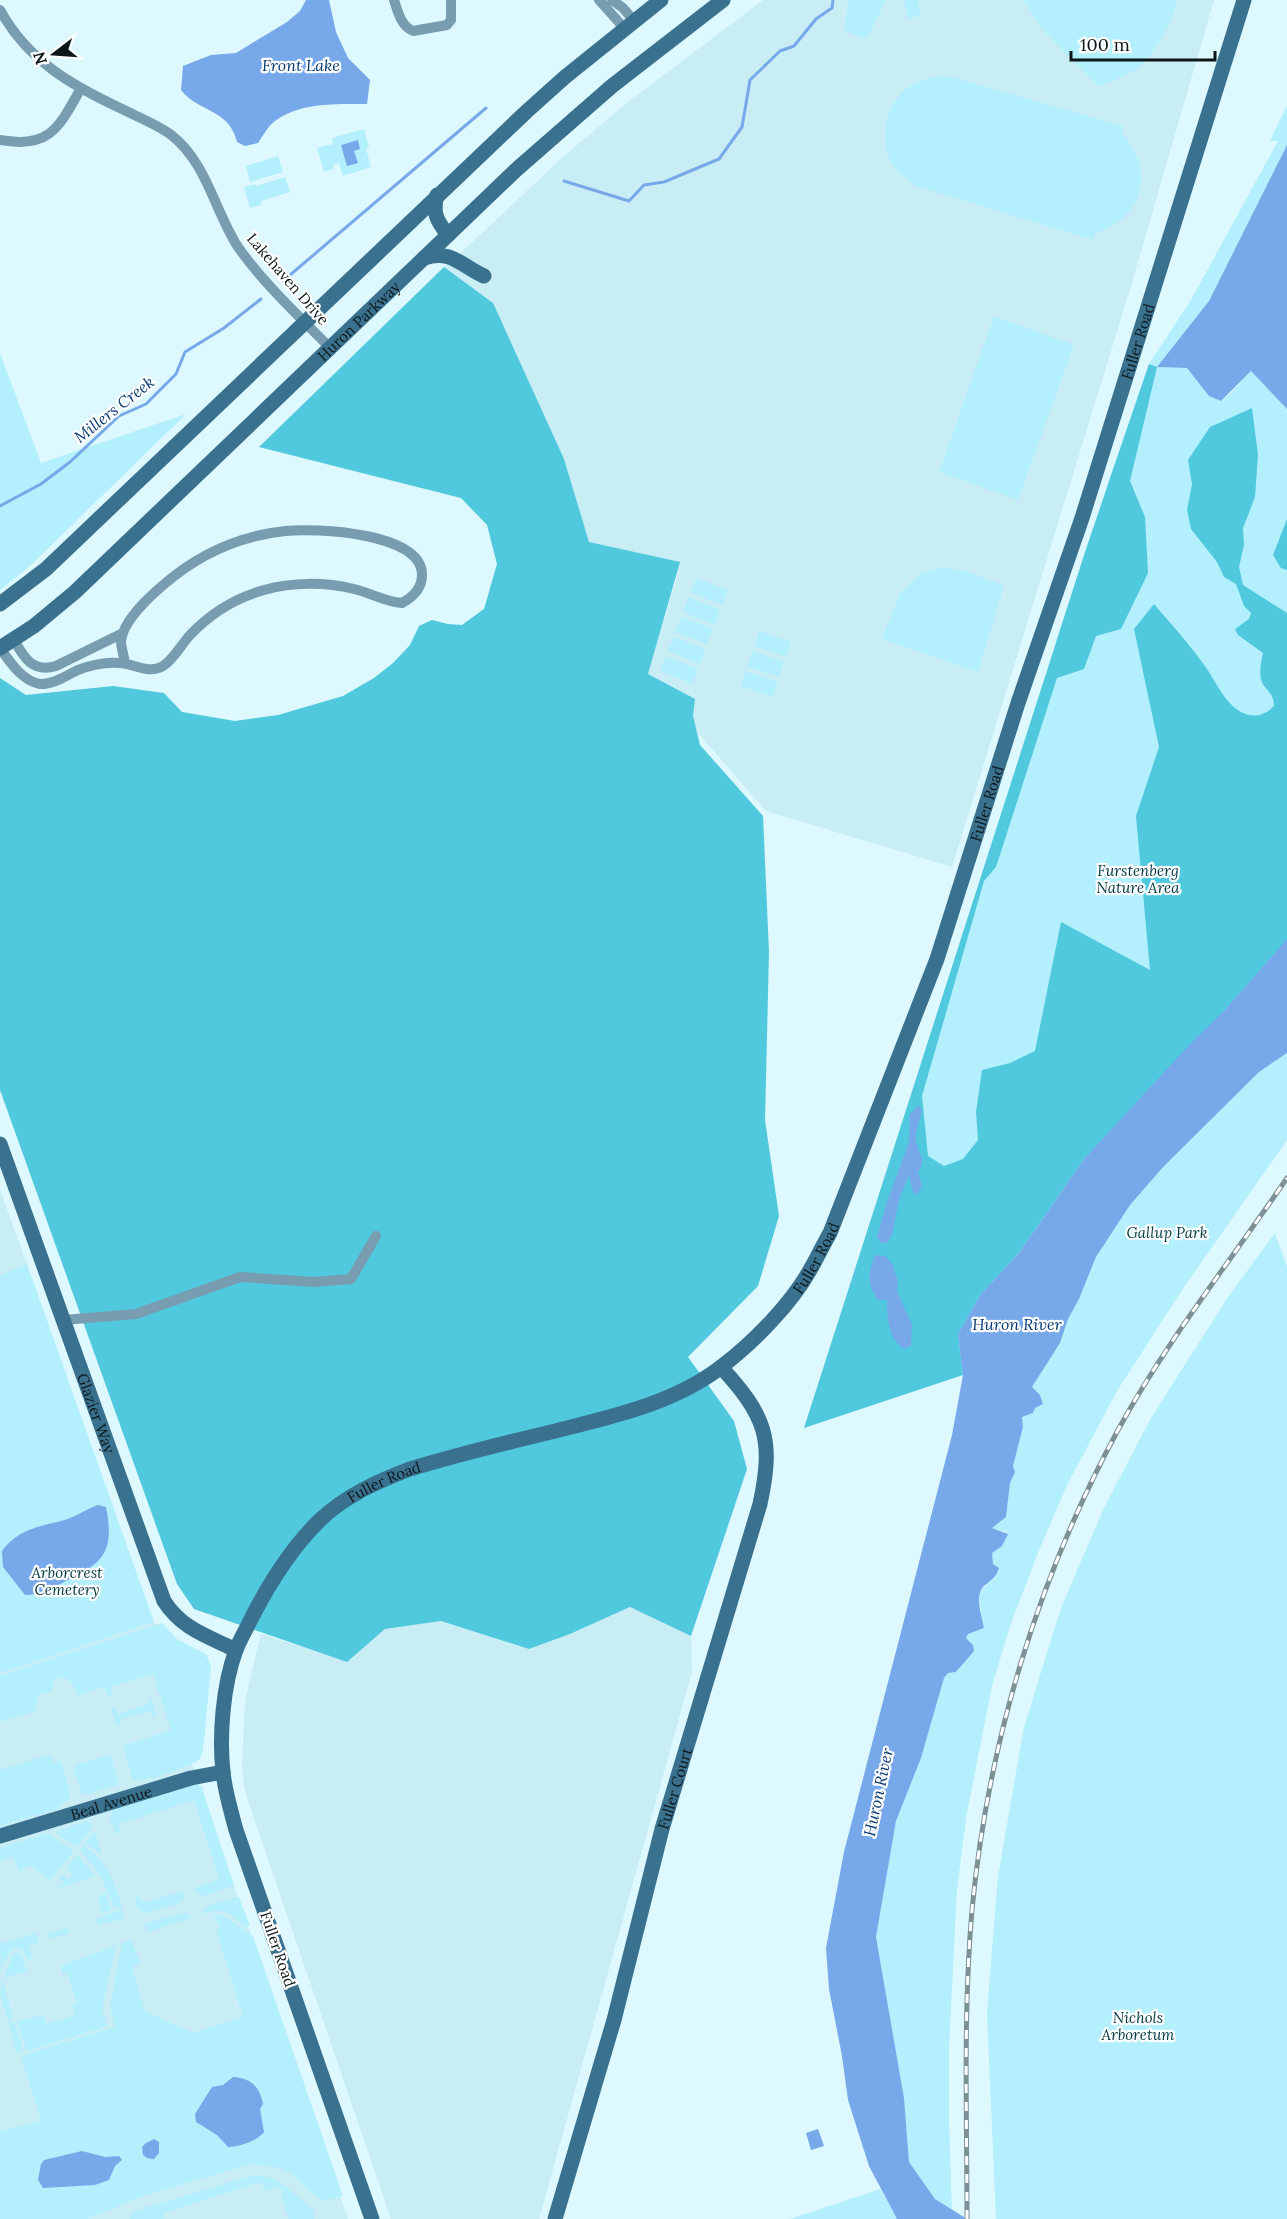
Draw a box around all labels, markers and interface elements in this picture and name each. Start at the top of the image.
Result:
north arrow [24,24,84,84]
scale bar [1071,24,1215,62]
text: 100 m [1080,33,1130,56]
text: N [28,50,51,67]
water label: Front Lake [262,55,340,75]
street label: Lakehaven Drive [243,229,333,329]
street label: Huron Parkway [313,277,404,365]
street label: Fuller Road [1116,301,1158,382]
water label: Millers Creek [70,371,158,447]
street label: Fuller Road [965,763,1007,844]
park label: Furstenberg Nature Area [1097,861,1180,897]
street label: Fuller Road [788,1220,843,1297]
park label: Gallup Park [1127,1223,1208,1242]
water label: Huron River [972,1314,1063,1334]
street label: Glazier Way [74,1371,120,1456]
street label: Fuller Road [343,1457,423,1506]
park label: Arborcrest Cemetery [30,1563,103,1599]
street label: Fuller Court [653,1745,696,1832]
water label: Huron River [859,1745,897,1838]
street label: Beal Avenue [68,1781,154,1824]
street label: Fuller Road [256,1909,300,1989]
park label: Nichols Arboretum [1101,2008,1174,2044]

